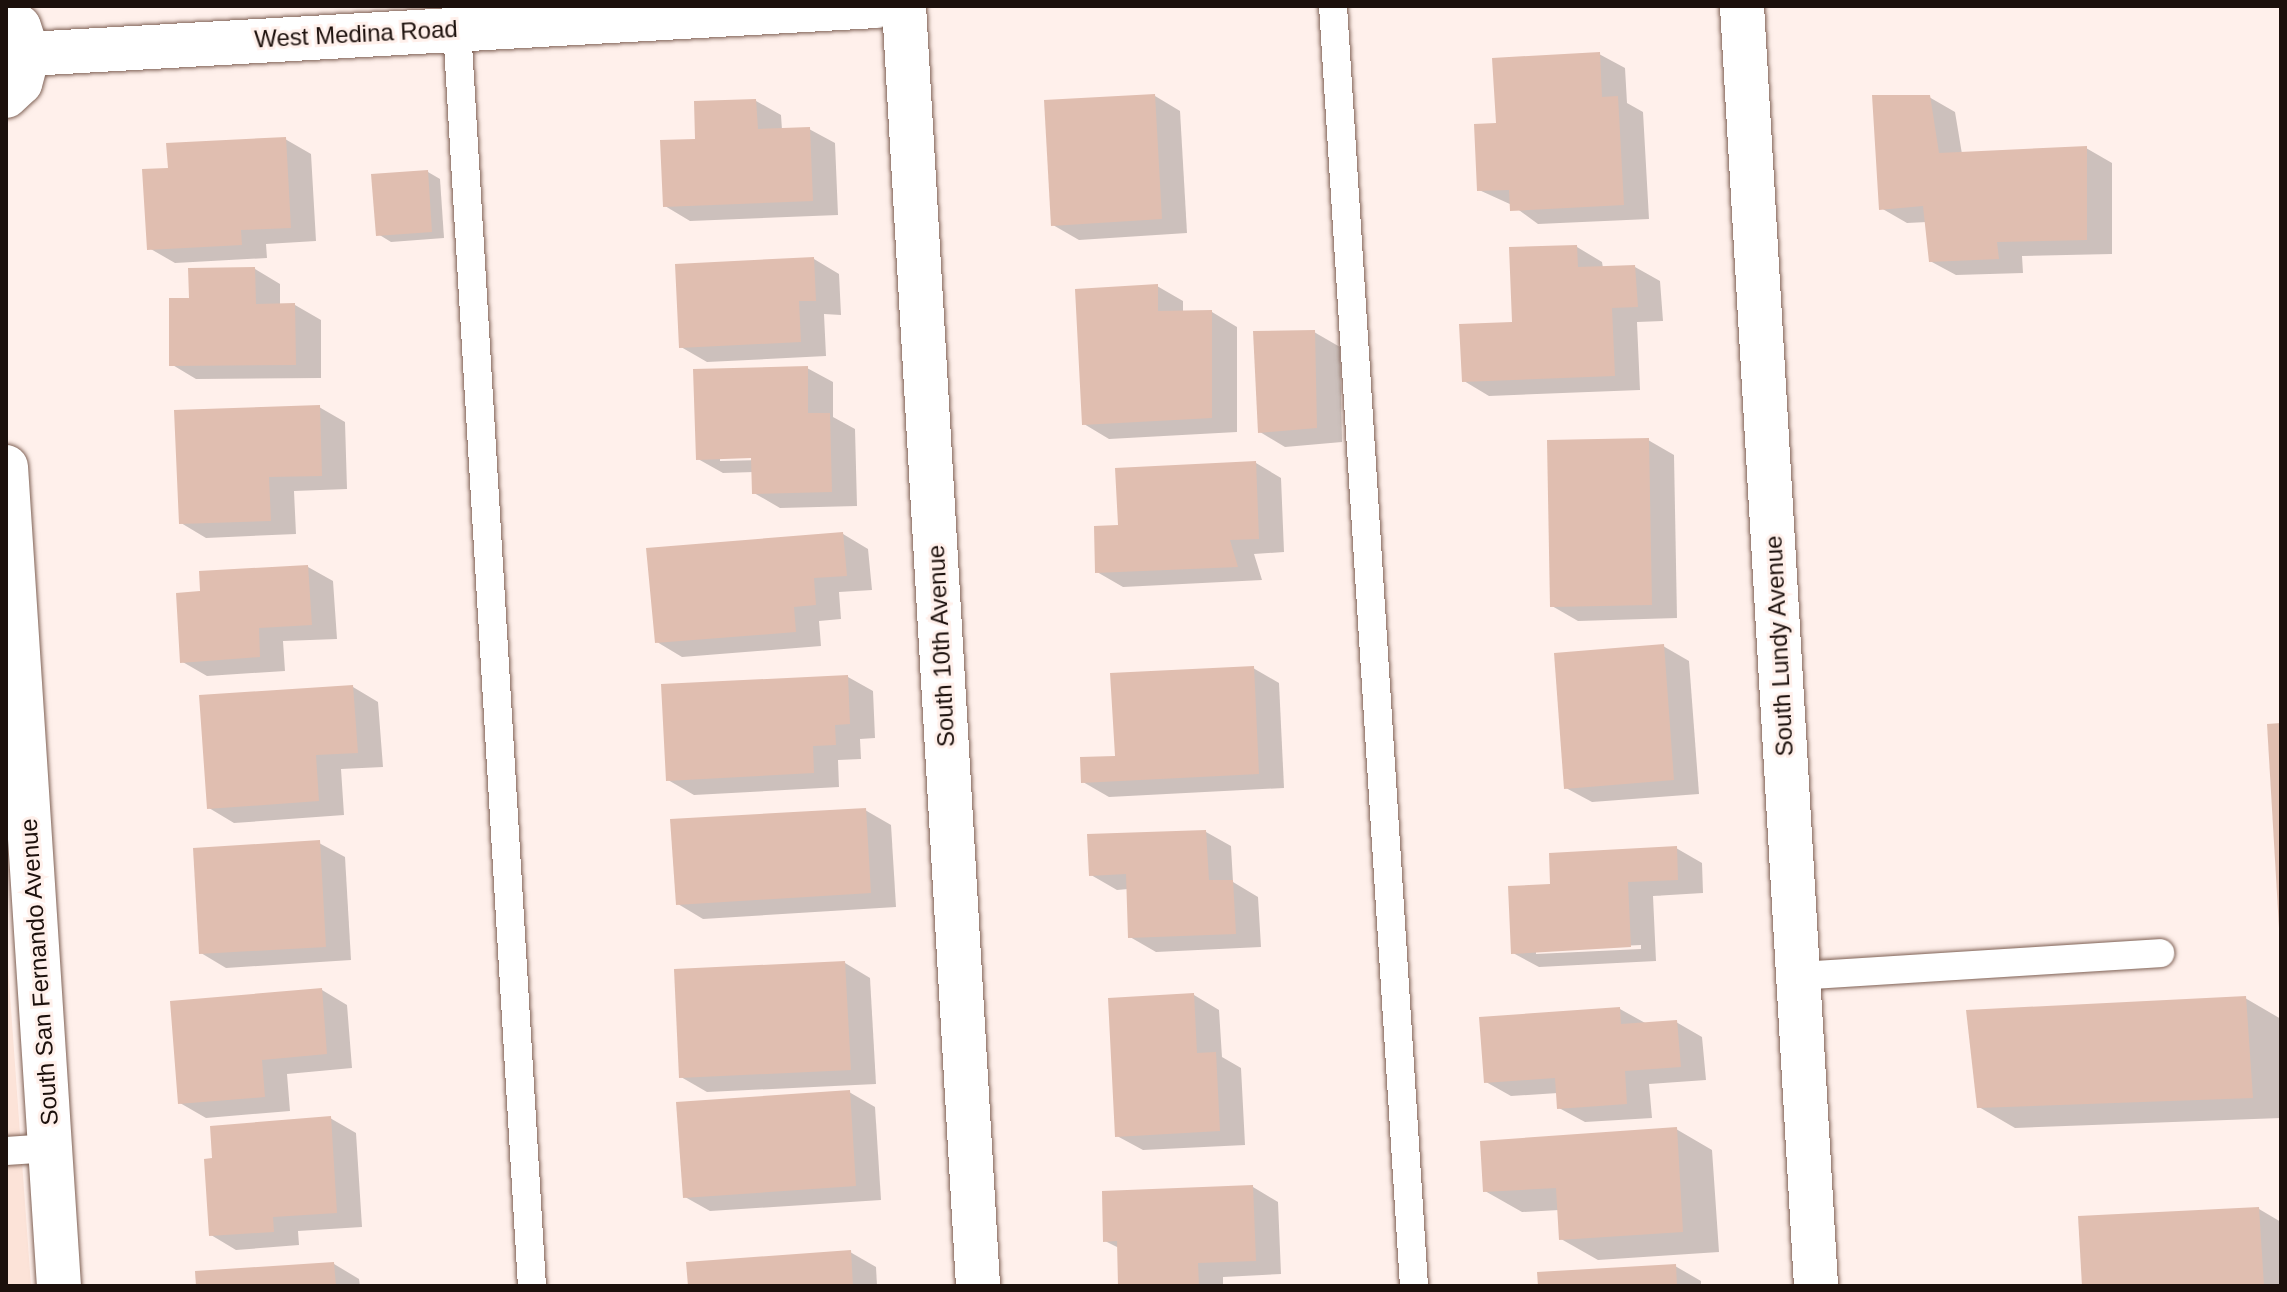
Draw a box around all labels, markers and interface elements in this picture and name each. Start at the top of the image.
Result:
street label: West Medina Road [254,14,458,54]
street label: South Lundy Avenue [1759,534,1799,758]
street label: South 10th Avenue [921,544,961,748]
street label: South San Fernando Avenue [14,817,64,1127]

